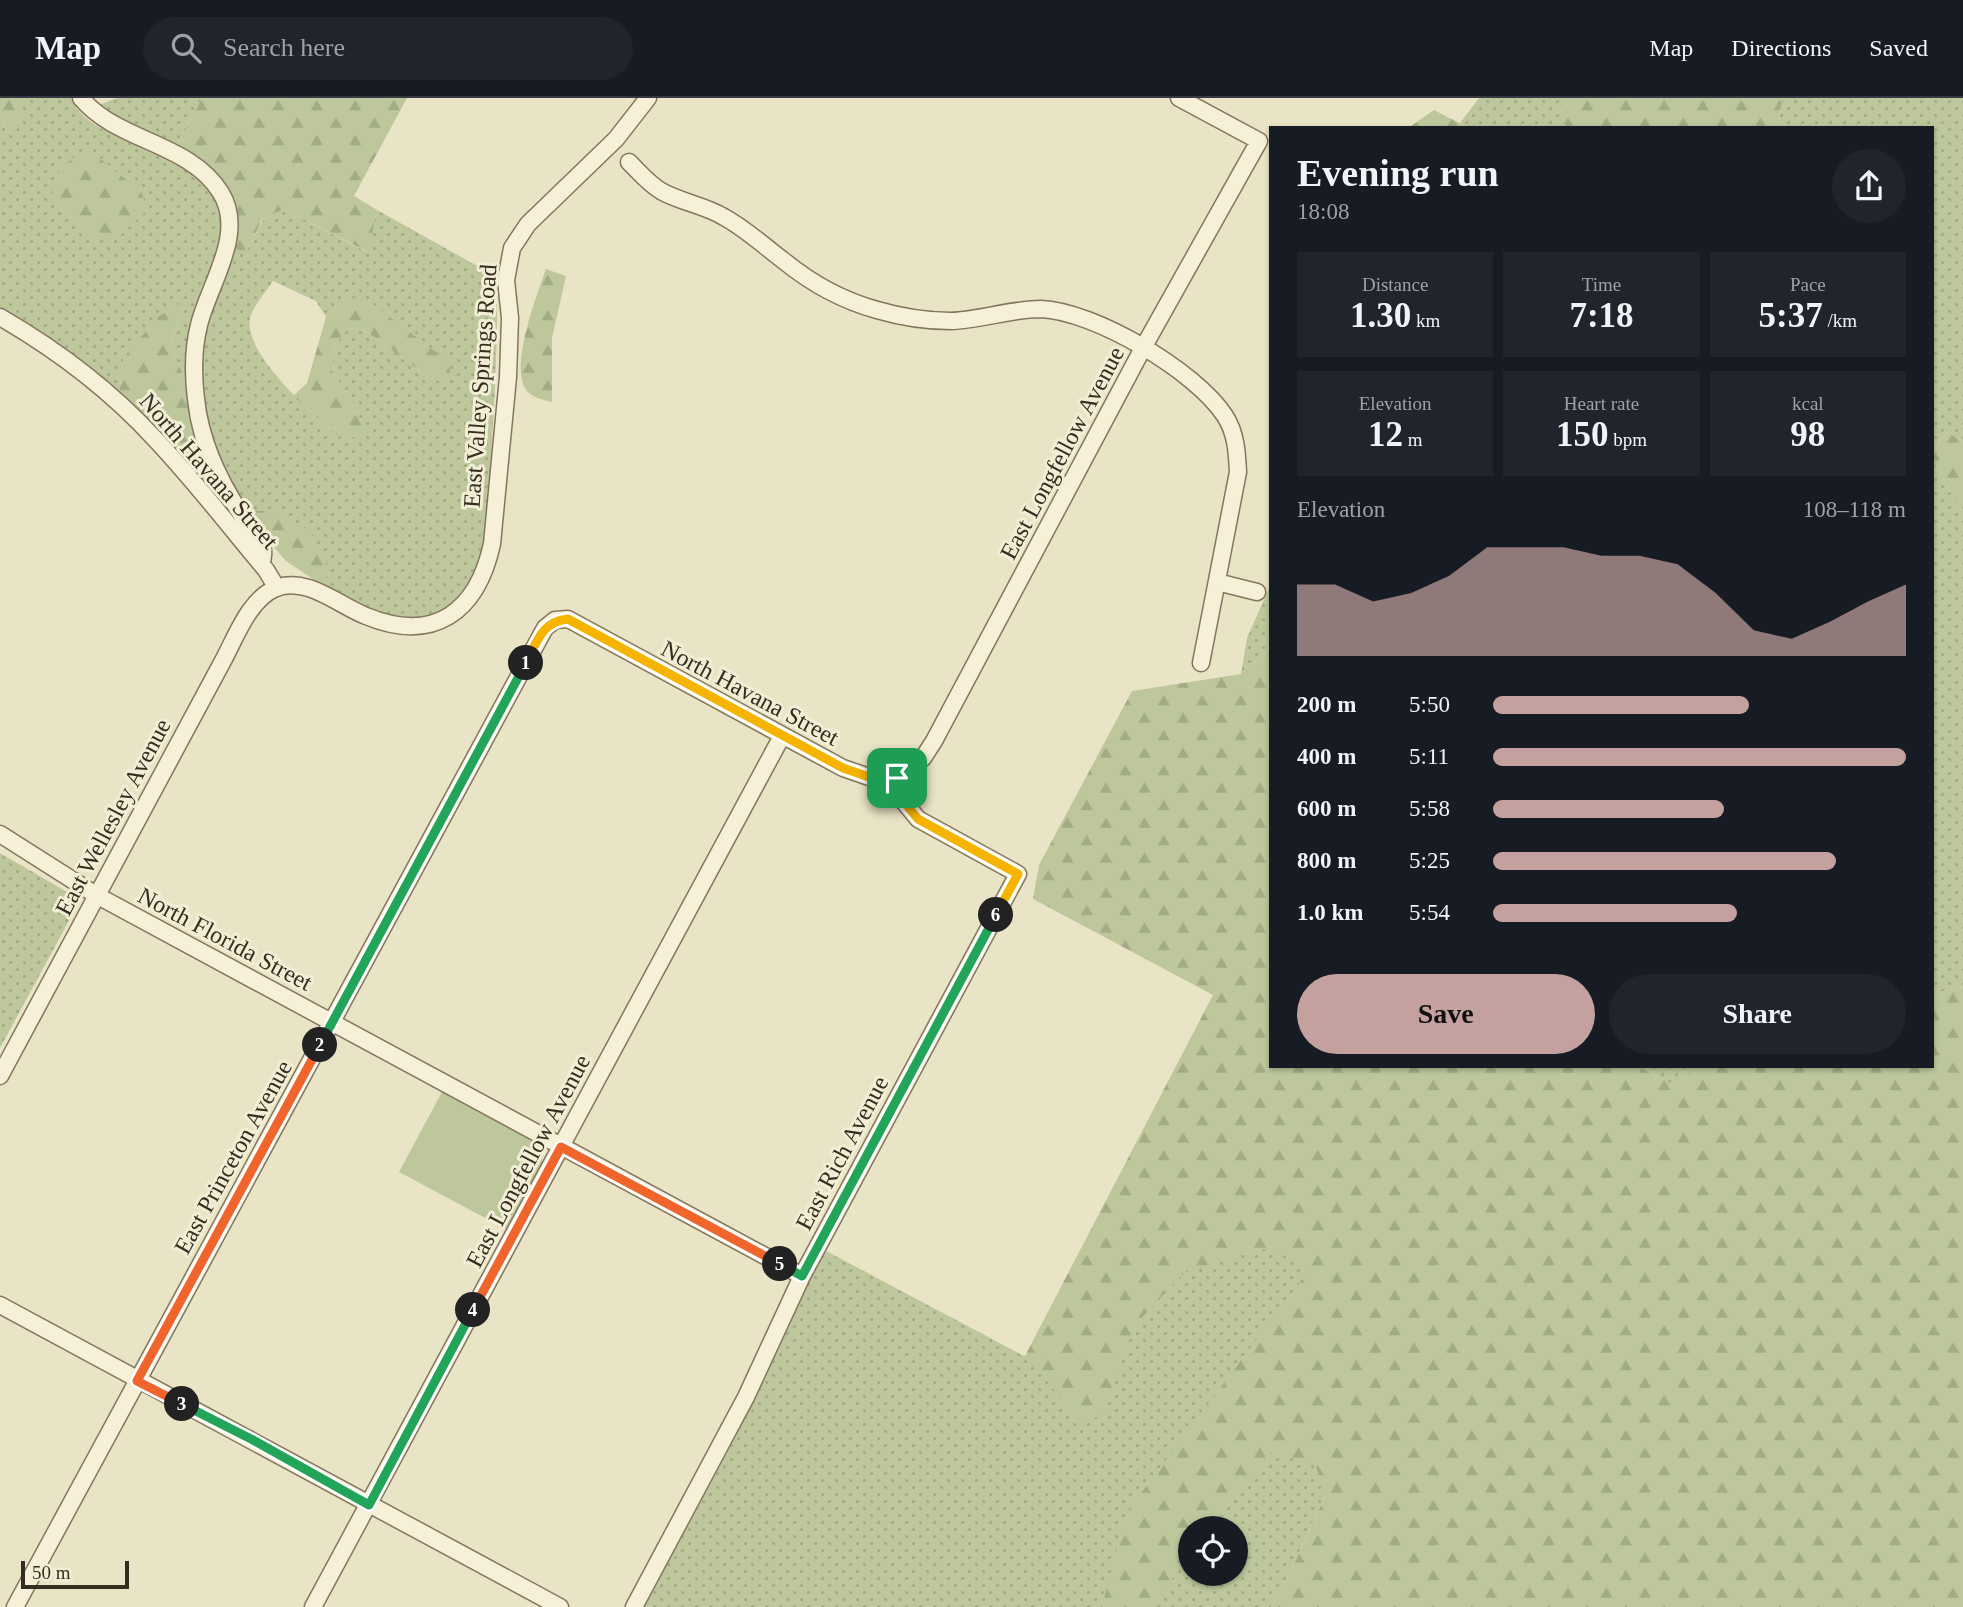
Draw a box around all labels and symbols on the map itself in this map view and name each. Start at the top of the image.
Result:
street label: East Valley Springs Road [459,263,501,509]
street label: East Longfellow Avenue [995,342,1129,564]
street label: North Havana Street [134,388,284,554]
street label: North Havana Street [657,635,843,751]
pin: 1 [508,646,544,680]
street label: East Wellesley Avenue [50,714,176,920]
pin [867,748,927,808]
street label: North Florida Street [134,882,317,996]
pin: 6 [978,898,1014,932]
pin: 2 [302,1028,338,1062]
street label: East Longfellow Avenue [461,1050,595,1272]
street label: East Princeton Avenue [169,1056,297,1258]
street label: East Rich Avenue [791,1072,893,1234]
pin: 5 [762,1246,798,1282]
pin: 4 [456,1292,490,1328]
pin: 3 [164,1386,200,1422]
scale bar [21,1558,130,1590]

